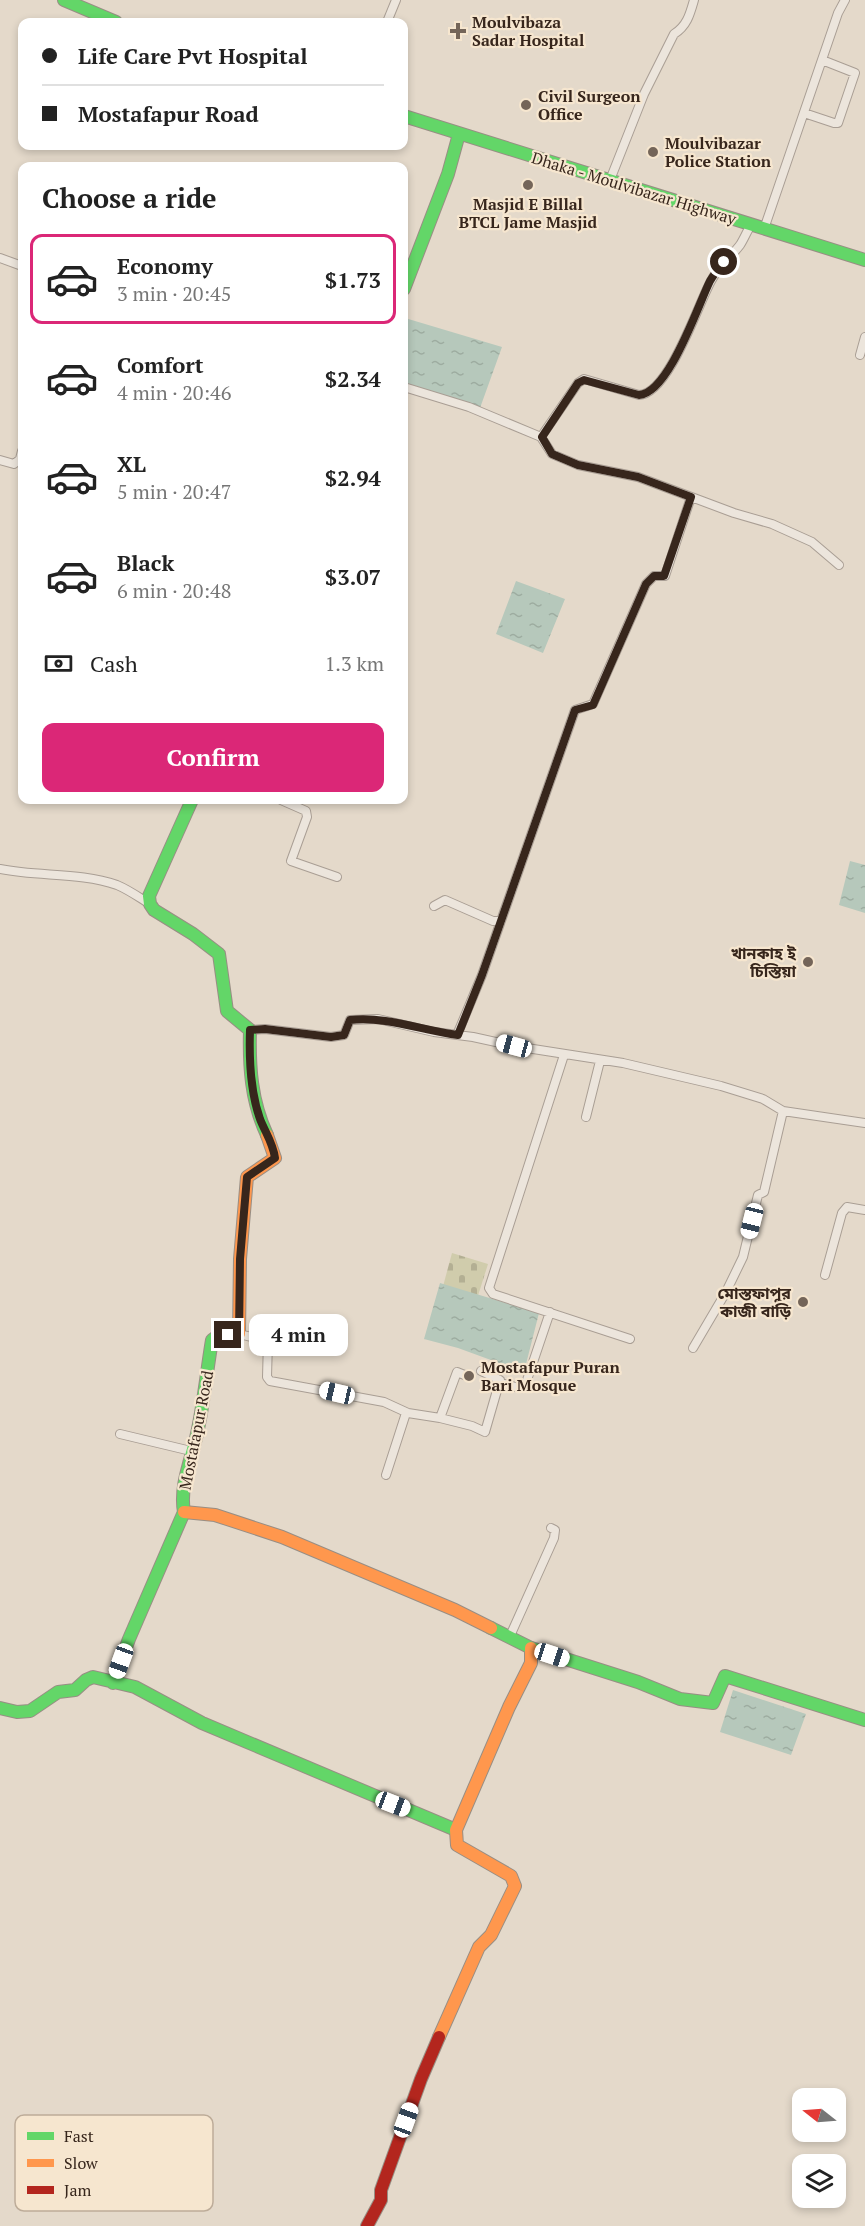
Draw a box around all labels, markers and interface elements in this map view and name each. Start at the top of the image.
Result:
place label: Moulvibaza Sadar Hospital [472,11,584,51]
marker: Moulvibaza Sadar Hospital [449,22,467,40]
text: Life Care Pvt Hospital [78,41,307,70]
place label: Civil Surgeon Office [538,85,641,125]
marker: Civil Surgeon Office [519,98,533,112]
text: Mostafapur Road [78,99,259,128]
place label: Moulvibazar Police Station [665,132,772,172]
marker: Moulvibazar Police Station [646,145,660,159]
street label: Dhaka - Moulvibazar Highway [529,146,740,230]
marker: Masjid E Billal BTCL Jame Masjid [521,178,535,192]
text: Choose a ride [42,180,217,216]
place label: Masjid E Billal BTCL Jame Masjid [459,193,598,233]
route start [710,248,737,275]
text: Economy [117,251,213,280]
icon: car [45,252,99,306]
text: $1.73 [325,265,381,294]
text: 3 min · 20:45 [117,280,231,307]
text: Comfort [117,350,203,379]
icon: car [45,351,99,405]
text: $2.34 [325,364,381,393]
text: 4 min · 20:46 [117,379,231,406]
text: XL [117,449,146,478]
icon: car [45,450,99,504]
text: $2.94 [325,463,381,492]
text: 5 min · 20:47 [117,478,231,505]
text: Black [117,548,174,577]
icon: car [45,549,99,603]
text: $3.07 [325,562,381,591]
text: 6 min · 20:48 [117,577,231,604]
icon: cash [42,647,75,680]
text: Cash [90,649,138,678]
text: 1.3 km [325,650,384,677]
button: Confirm [42,723,384,792]
place label: খানকাহ ই চিস্তিয়া [731,942,796,982]
marker: খানকাহ ই চিস্তিয়া [801,955,815,969]
car [494,1033,534,1059]
car [739,1201,765,1241]
place label: মোস্তফাপুর কাজী বাড়ি [718,1282,791,1322]
marker: মোস্তফাপুর কাজী বাড়ি [796,1295,810,1309]
callout: 4 min [249,1314,348,1356]
route end [214,1321,241,1348]
text: 4 min [271,1321,326,1348]
place label: Mostafapur Puran Bari Mosque [481,1356,621,1396]
street label: Mostafapur Road [174,1368,218,1492]
marker: Mostafapur Puran Bari Mosque [462,1369,476,1383]
car [317,1380,357,1406]
car [106,1641,136,1681]
car [532,1641,572,1669]
car [373,1789,413,1819]
north arrow [792,2088,846,2142]
map controls [792,2088,846,2208]
car [391,2100,421,2140]
legend [15,2115,213,2211]
text: Fast [64,2125,94,2147]
text: Slow [64,2152,98,2174]
button: layers [792,2154,846,2208]
text: Jam [64,2179,92,2201]

